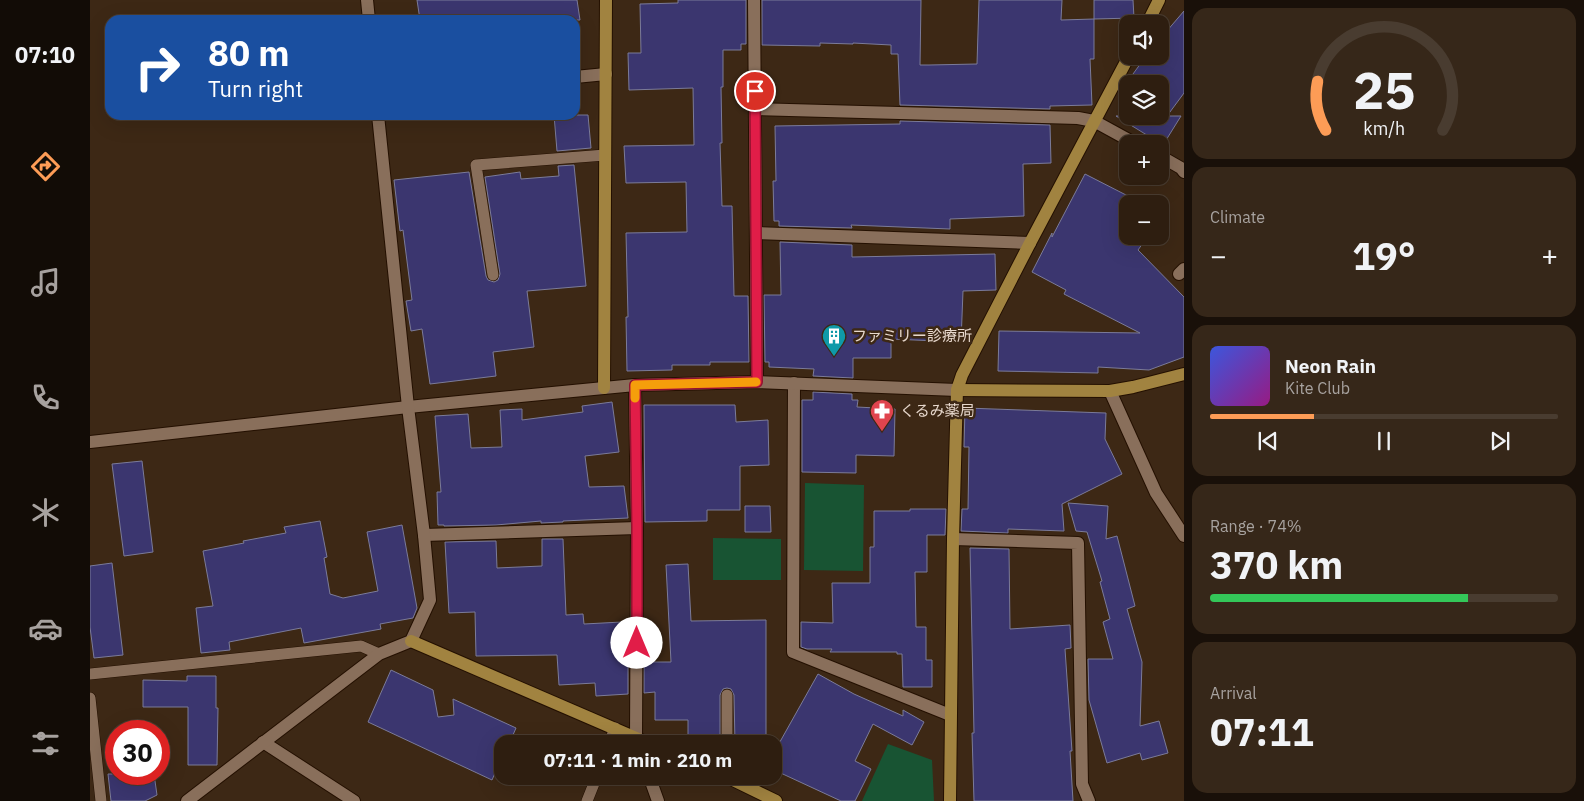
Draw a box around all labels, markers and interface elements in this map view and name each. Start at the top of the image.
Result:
map controls [1119,15,1169,245]
button: sound [1119,15,1169,65]
text: 80 m [208,30,290,76]
icon: right [125,35,190,100]
text: 07:10 [15,40,75,69]
text: 25 [1353,56,1415,123]
pin [734,70,776,112]
text: Turn right [208,74,303,103]
button: layers [1119,75,1169,125]
icon: arrive [741,77,769,105]
text: km/h [1363,117,1405,140]
button: + [1119,135,1169,185]
icon: directions [28,149,63,184]
button: − [1119,195,1169,245]
text: Climate [1210,207,1265,227]
text: 19° [1352,231,1416,280]
text: − [1210,237,1227,274]
text: + [1541,237,1558,274]
icon: music [28,265,63,300]
building icon: ファミリー診療所 [821,323,847,357]
place label: ファミリー診療所 [852,326,972,345]
text: Neon Rain [1285,354,1376,378]
text: Kite Club [1285,378,1350,398]
icon: phone [28,380,63,415]
pharmacy icon: くるみ薬局 [869,398,895,432]
place label: くるみ薬局 [900,401,975,420]
icon: previous [1254,427,1282,455]
icon: pause [1370,427,1398,455]
icon: next [1486,427,1514,455]
icon: climate [28,495,63,530]
text: Range · 74% [1210,516,1302,536]
text: 370 km [1210,540,1343,589]
icon: car [28,611,63,646]
position arrow [610,616,662,668]
text: Arrival [1210,683,1257,703]
text: 07:11 [1210,707,1314,756]
speed limit sign: 30 [105,720,170,785]
icon: filters [28,726,63,761]
text: 07:11 · 1 min · 210 m [544,748,732,772]

